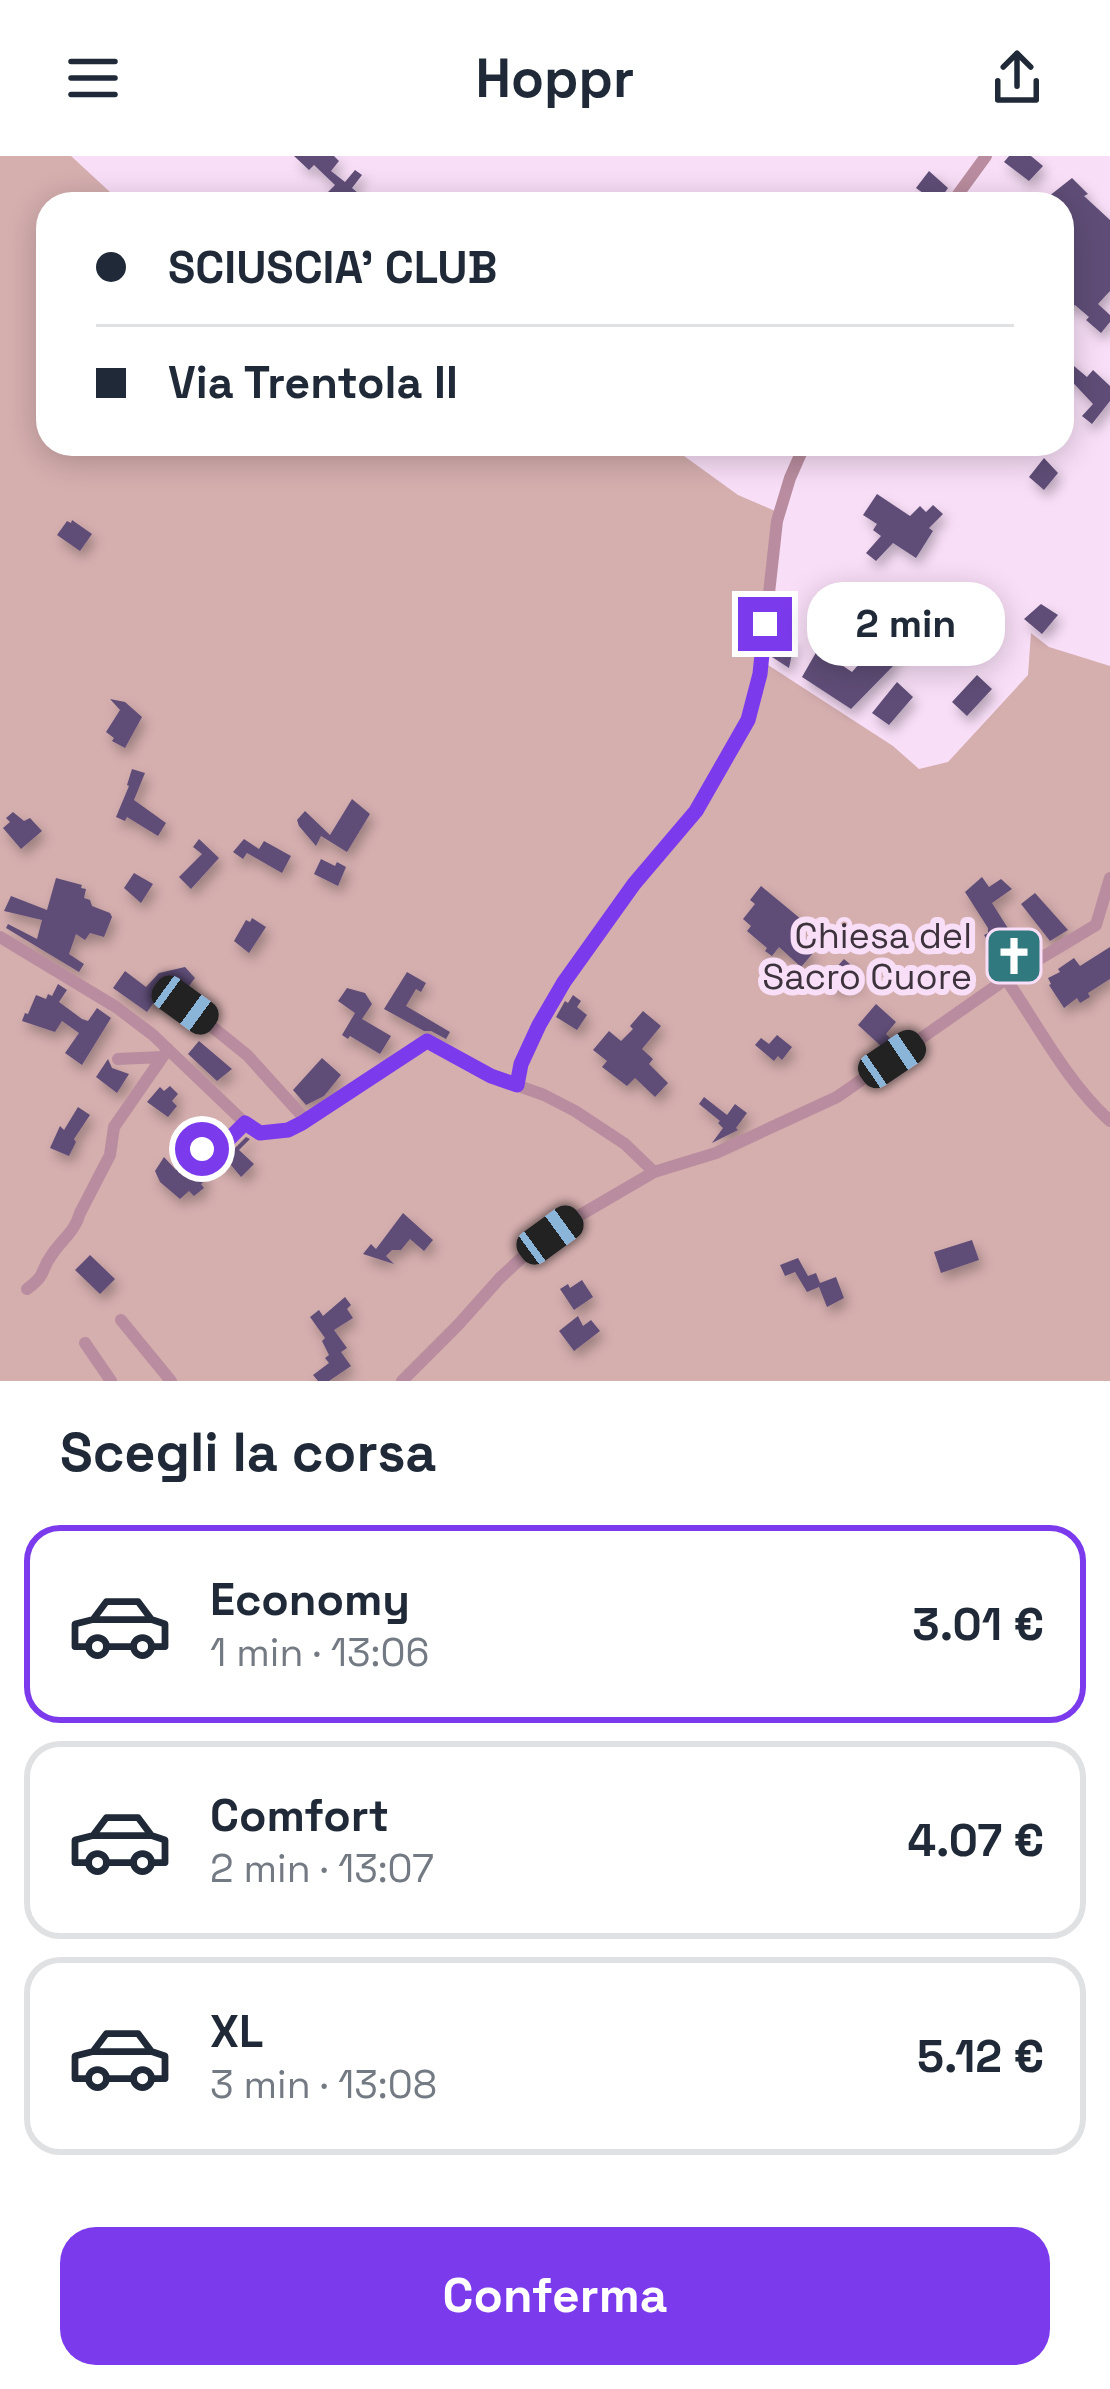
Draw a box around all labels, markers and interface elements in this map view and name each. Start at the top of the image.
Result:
text: Hoppr [476,44,634,113]
icon: menu [60,45,126,111]
icon: share [984,45,1050,111]
text: SCIUSCIA' CLUB [168,239,497,296]
text: Via Trentola II [168,354,458,411]
callout: 2 min [807,582,1005,666]
route end [738,597,792,651]
text: 2 min [856,599,956,648]
place label: Chiesa del Sacro Cuore [762,913,972,1000]
church icon: Chiesa del Sacro Cuore [983,925,1045,987]
car [145,969,225,1041]
car [852,1024,932,1094]
route start [175,1122,229,1176]
car [510,1199,590,1271]
text: Scegli la corsa [60,1418,436,1487]
icon: car [66,1570,174,1678]
text: Economy [210,1571,410,1628]
text: 3.01 € [912,1596,1044,1653]
text: 1 min · 13:06 [210,1628,429,1677]
icon: car [66,1786,174,1894]
text: Comfort [210,1787,389,1844]
text: 4.07 € [907,1812,1044,1869]
text: 2 min · 13:07 [210,1844,434,1893]
icon: car [66,2002,174,2110]
text: XL [210,2003,263,2060]
text: 5.12 € [917,2028,1044,2085]
text: 3 min · 13:08 [210,2060,437,2109]
button: Conferma [60,2227,1050,2365]

